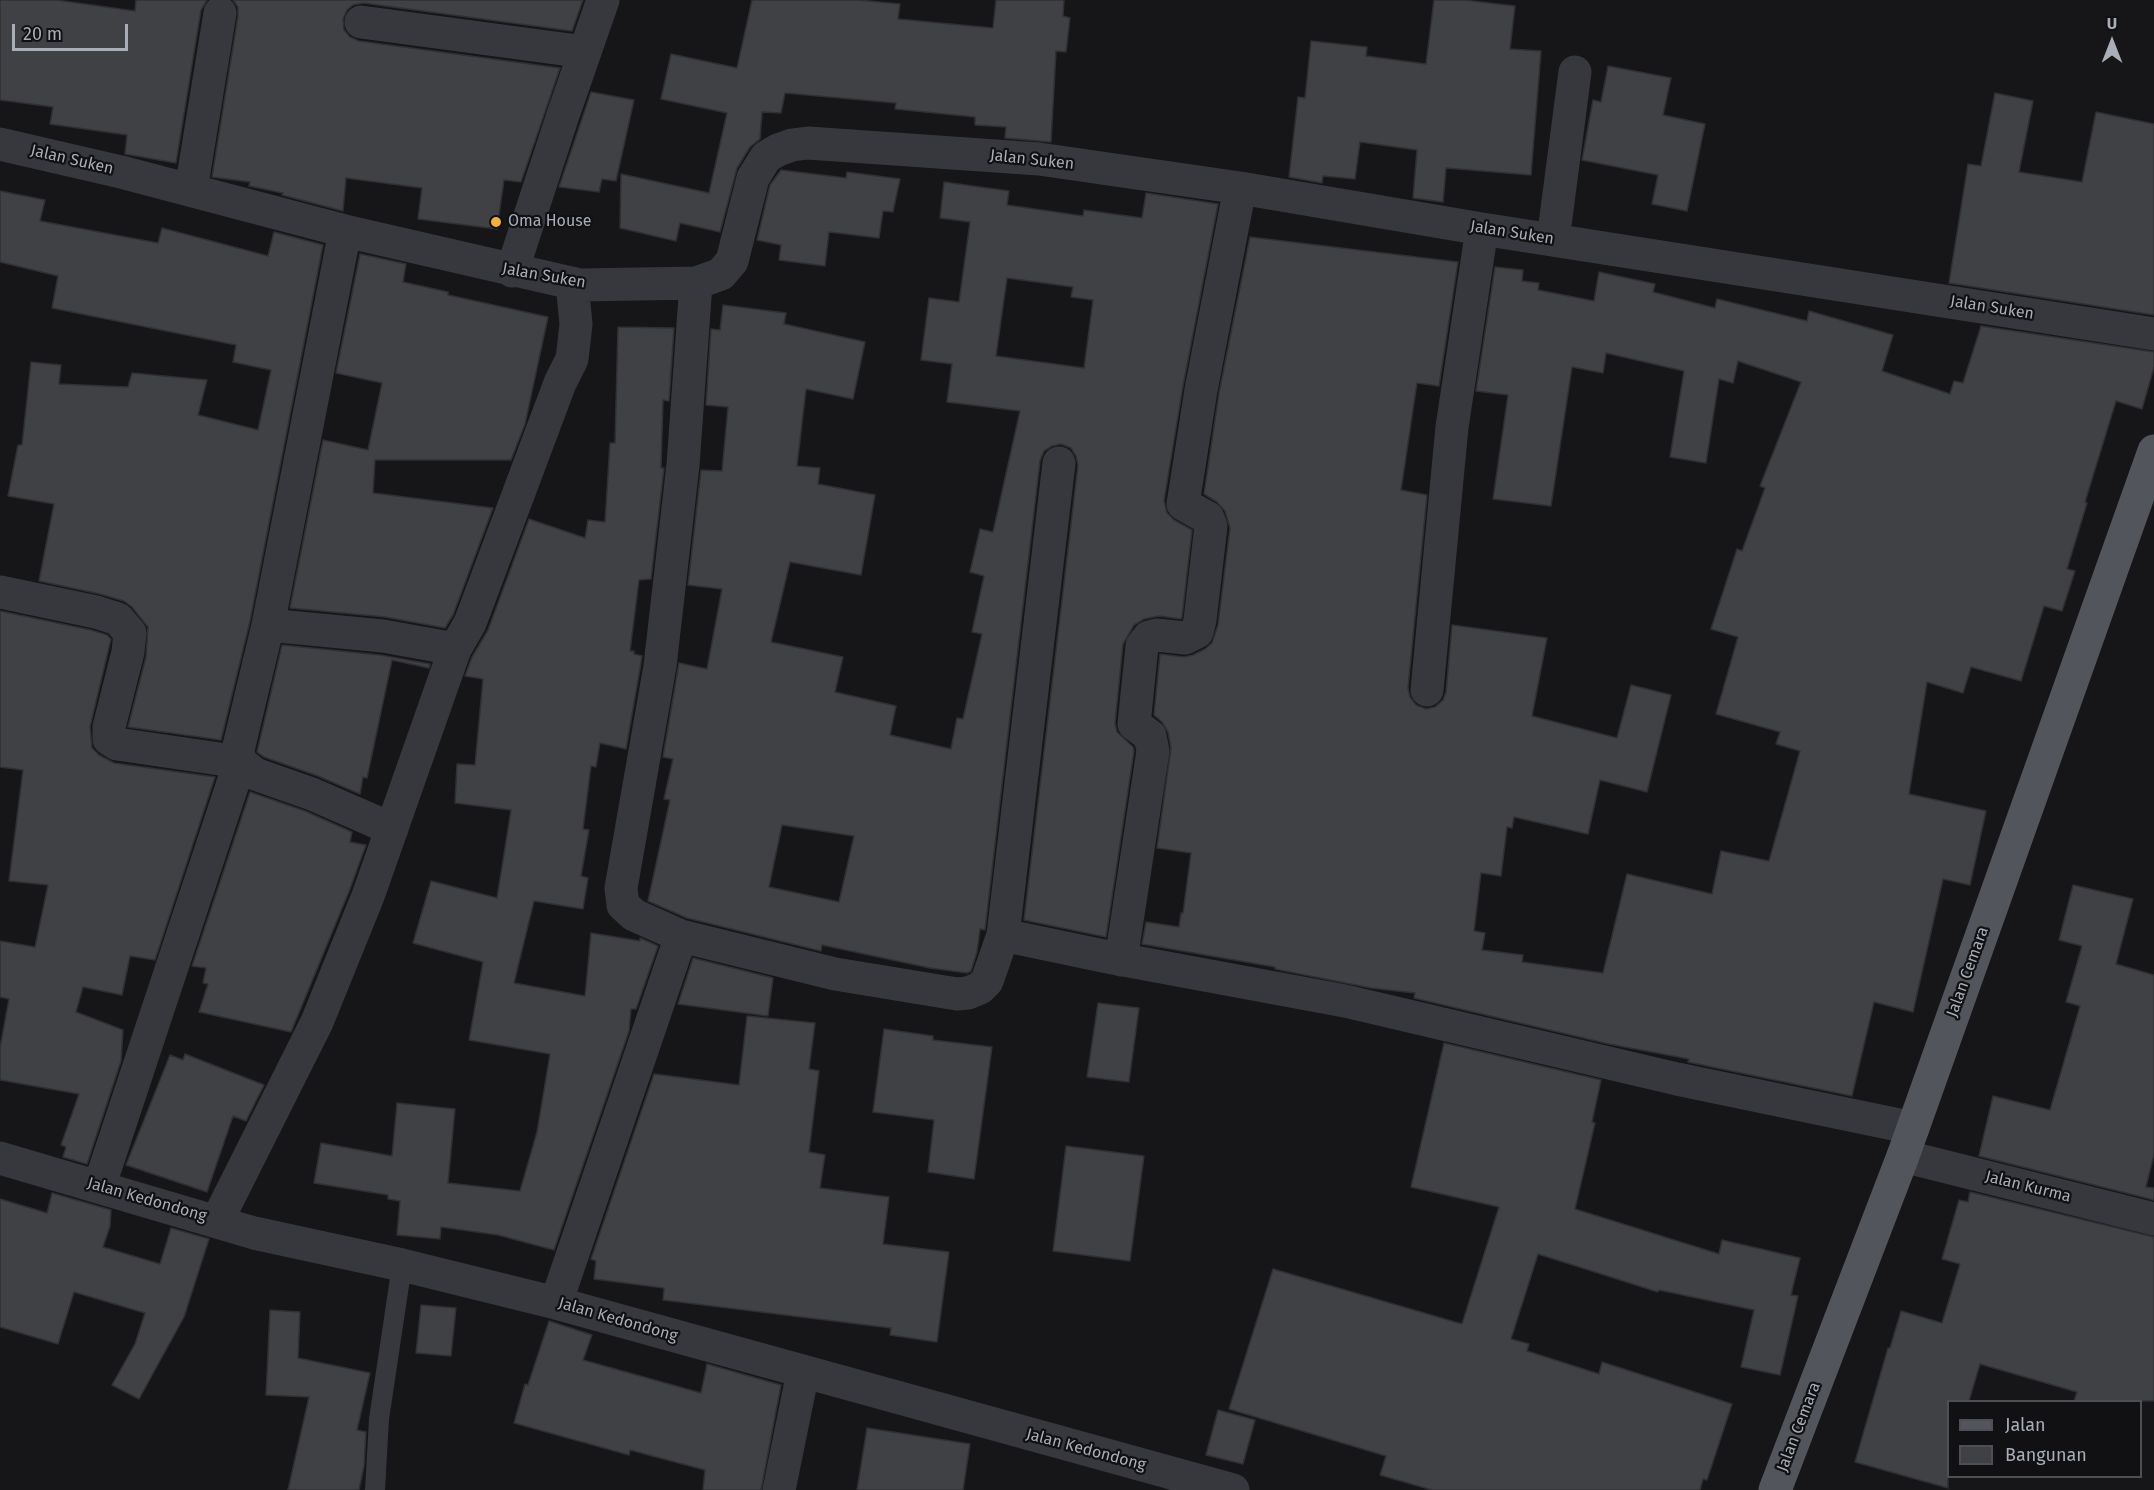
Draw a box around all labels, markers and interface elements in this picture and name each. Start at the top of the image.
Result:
scale bar [15,12,130,50]
north arrow [2082,12,2142,72]
text: U [2107,14,2117,33]
text: 20 m [23,23,62,45]
street label: Jalan Suken [29,141,115,179]
street label: Jalan Suken [989,146,1075,174]
place label: Oma House [508,212,591,232]
marker: Oma House [489,215,503,229]
street label: Jalan Suken [1469,217,1555,249]
street label: Jalan Suken [501,259,587,293]
street label: Jalan Suken [1949,292,2035,324]
street label: Jalan Cemara [1943,924,1993,1020]
street label: Jalan Kurma [1983,1167,2073,1207]
street label: Jalan Kedondong [85,1174,209,1226]
street label: Jalan Kedondong [556,1294,680,1346]
street label: Jalan Cemara [1773,1379,1825,1475]
legend [1947,1400,2142,1478]
text: Jalan [2005,1414,2046,1436]
street label: Jalan Kedondong [1024,1425,1148,1475]
text: Bangunan [2005,1444,2087,1466]

